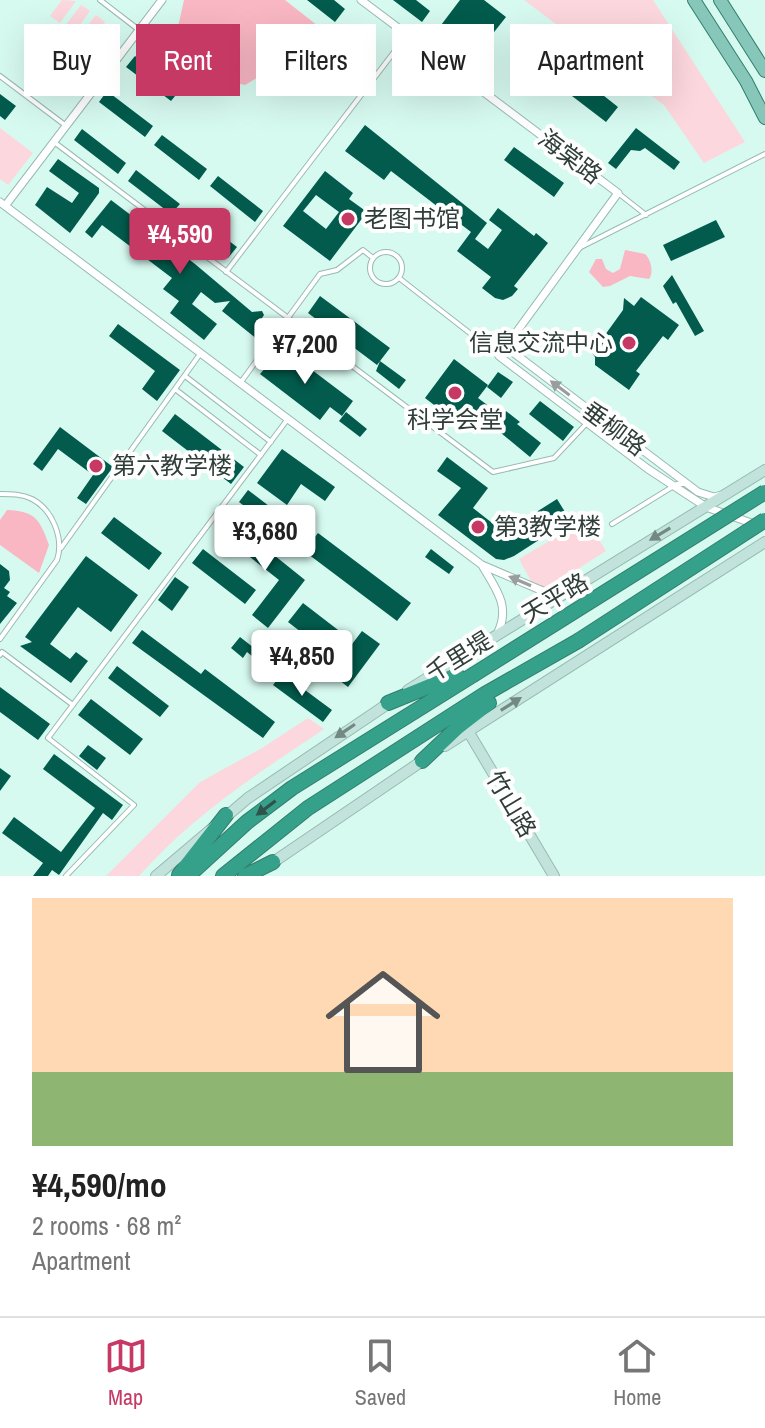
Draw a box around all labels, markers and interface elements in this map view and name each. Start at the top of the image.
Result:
chip: Buy [24,24,120,96]
chip: Rent [136,24,240,96]
chip: Filters [256,24,376,96]
chip: New [392,24,494,96]
chip: Apartment [510,24,672,96]
street label: 海棠路 [532,122,609,191]
place label: 老图书馆 [364,202,460,234]
pin: ¥4,590 [115,208,245,276]
marker: 老图书馆 [339,210,357,228]
text: ¥4,590 [147,216,213,251]
pin: ¥7,200 [240,318,370,386]
text: ¥7,200 [272,326,338,361]
place label: 信息交流中心 [469,326,613,358]
marker: 信息交流中心 [620,334,638,352]
one-way arrow [550,381,570,397]
marker: 科学会堂 [446,384,464,402]
street label: 垂柳路 [576,394,653,463]
place label: 科学会堂 [407,403,503,435]
place label: 第六教学楼 [112,449,232,481]
marker: 第六教学楼 [87,457,105,475]
pin: ¥3,680 [200,505,330,573]
place label: 第3教学楼 [494,510,601,542]
text: ¥3,680 [232,513,298,548]
marker: 第3教学楼 [469,518,487,536]
one-way arrow [649,527,671,541]
street label: 天平路 [515,565,594,629]
one-way arrow [508,575,531,588]
street label: 千里堤 [419,624,497,689]
pin: ¥4,850 [237,630,367,698]
text: ¥4,850 [269,638,335,673]
one-way arrow [501,696,522,711]
one-way arrow [334,723,355,738]
street label: 竹山路 [480,764,544,843]
one-way arrow [256,799,276,815]
icon: home [311,950,455,1094]
text: ¥4,590/mo [32,1162,167,1208]
text: 2 rooms · 68 m² [32,1208,181,1243]
text: Apartment [32,1243,130,1278]
tab: Map [104,1334,148,1412]
tab: Saved [355,1334,406,1412]
tab: Home [613,1334,661,1412]

